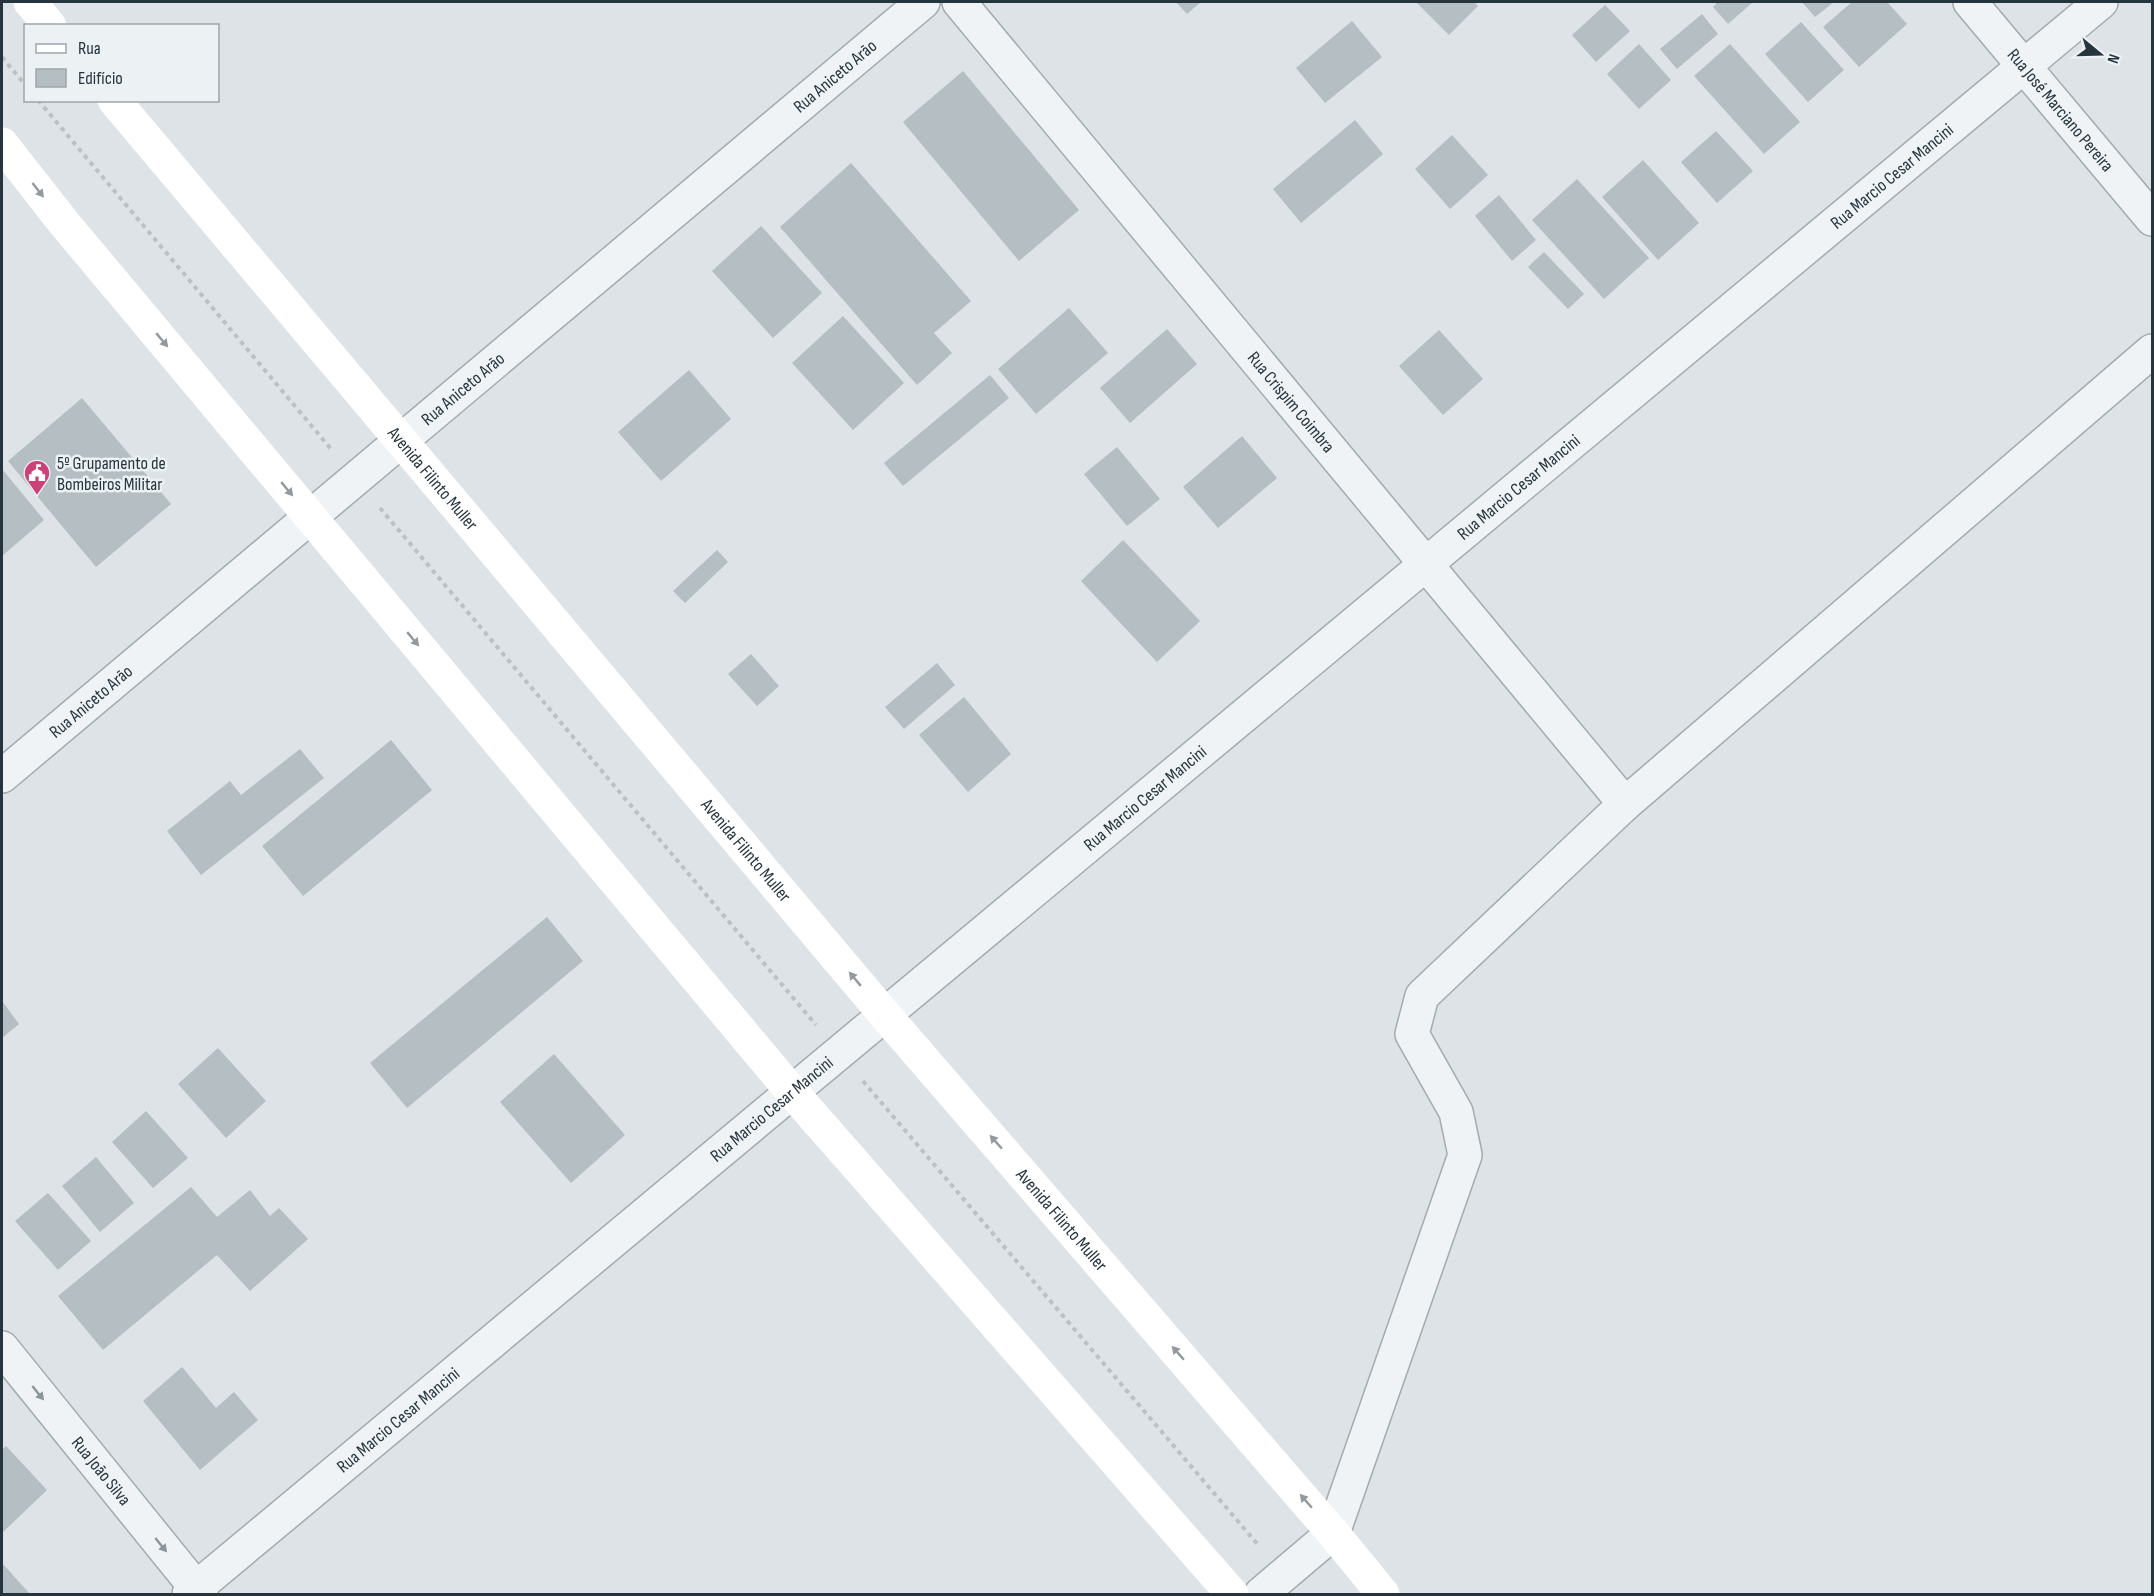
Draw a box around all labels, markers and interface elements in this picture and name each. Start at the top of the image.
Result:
legend [24,24,219,102]
north arrow [2070,24,2130,84]
street label: Rua Aniceto Arão [789,35,881,117]
text: Rua [78,38,101,59]
street label: Rua José Marciano Pereira [2003,45,2118,176]
text: N [2102,51,2123,66]
text: Edifício [78,68,123,89]
street label: Rua Marcio Cesar Mancini [1827,119,1958,234]
one-way arrow [31,182,43,197]
one-way arrow [155,332,168,347]
street label: Rua Aniceto Arão [417,348,509,430]
street label: Rua Crispim Coimbra [1243,348,1339,457]
street label: Avenida Filinto Muller [383,422,482,535]
street label: Rua Marcio Cesar Mancini [1453,430,1584,545]
place label: 5º Grupamento de Bombeiros Militar [57,453,166,495]
public building icon: 5º Grupamento de Bombeiros Militar [22,458,52,496]
one-way arrow [281,481,294,497]
one-way arrow [406,631,418,646]
street label: Rua Aniceto Arão [45,661,137,743]
street label: Rua Marcio Cesar Mancini [1080,741,1211,856]
street label: Avenida Filinto Muller [696,794,795,906]
one-way arrow [848,971,861,987]
street label: Rua Marcio Cesar Mancini [706,1052,837,1166]
one-way arrow [989,1134,1002,1150]
street label: Avenida Filinto Muller [1011,1164,1112,1275]
one-way arrow [1172,1346,1185,1361]
street label: Rua Marcio Cesar Mancini [333,1363,464,1477]
one-way arrow [32,1385,45,1401]
street label: Rua João Silva [67,1433,135,1510]
one-way arrow [1300,1494,1313,1509]
one-way arrow [154,1537,167,1553]

